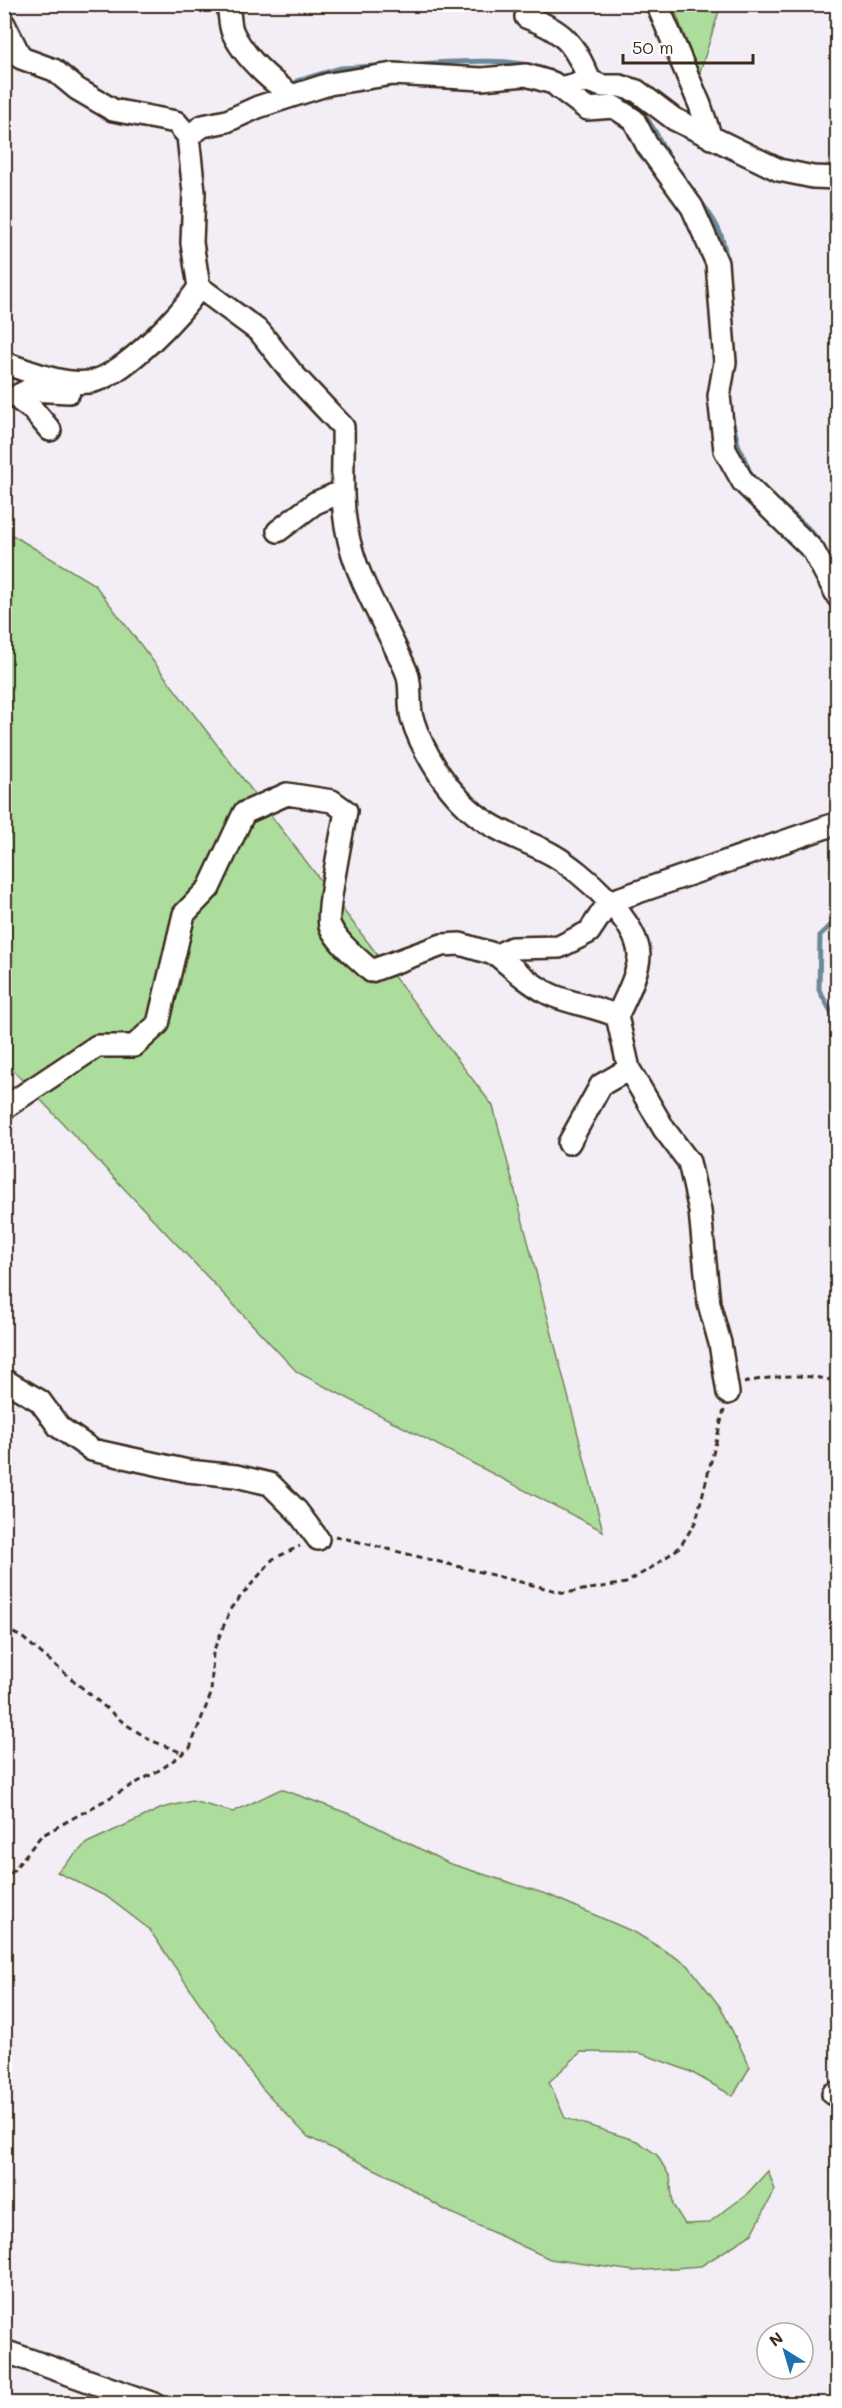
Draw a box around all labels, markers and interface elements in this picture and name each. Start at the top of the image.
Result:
scale bar [623,27,754,65]
text: 50 m [632,35,674,59]
north arrow [755,2321,815,2381]
text: N [764,2327,787,2351]

